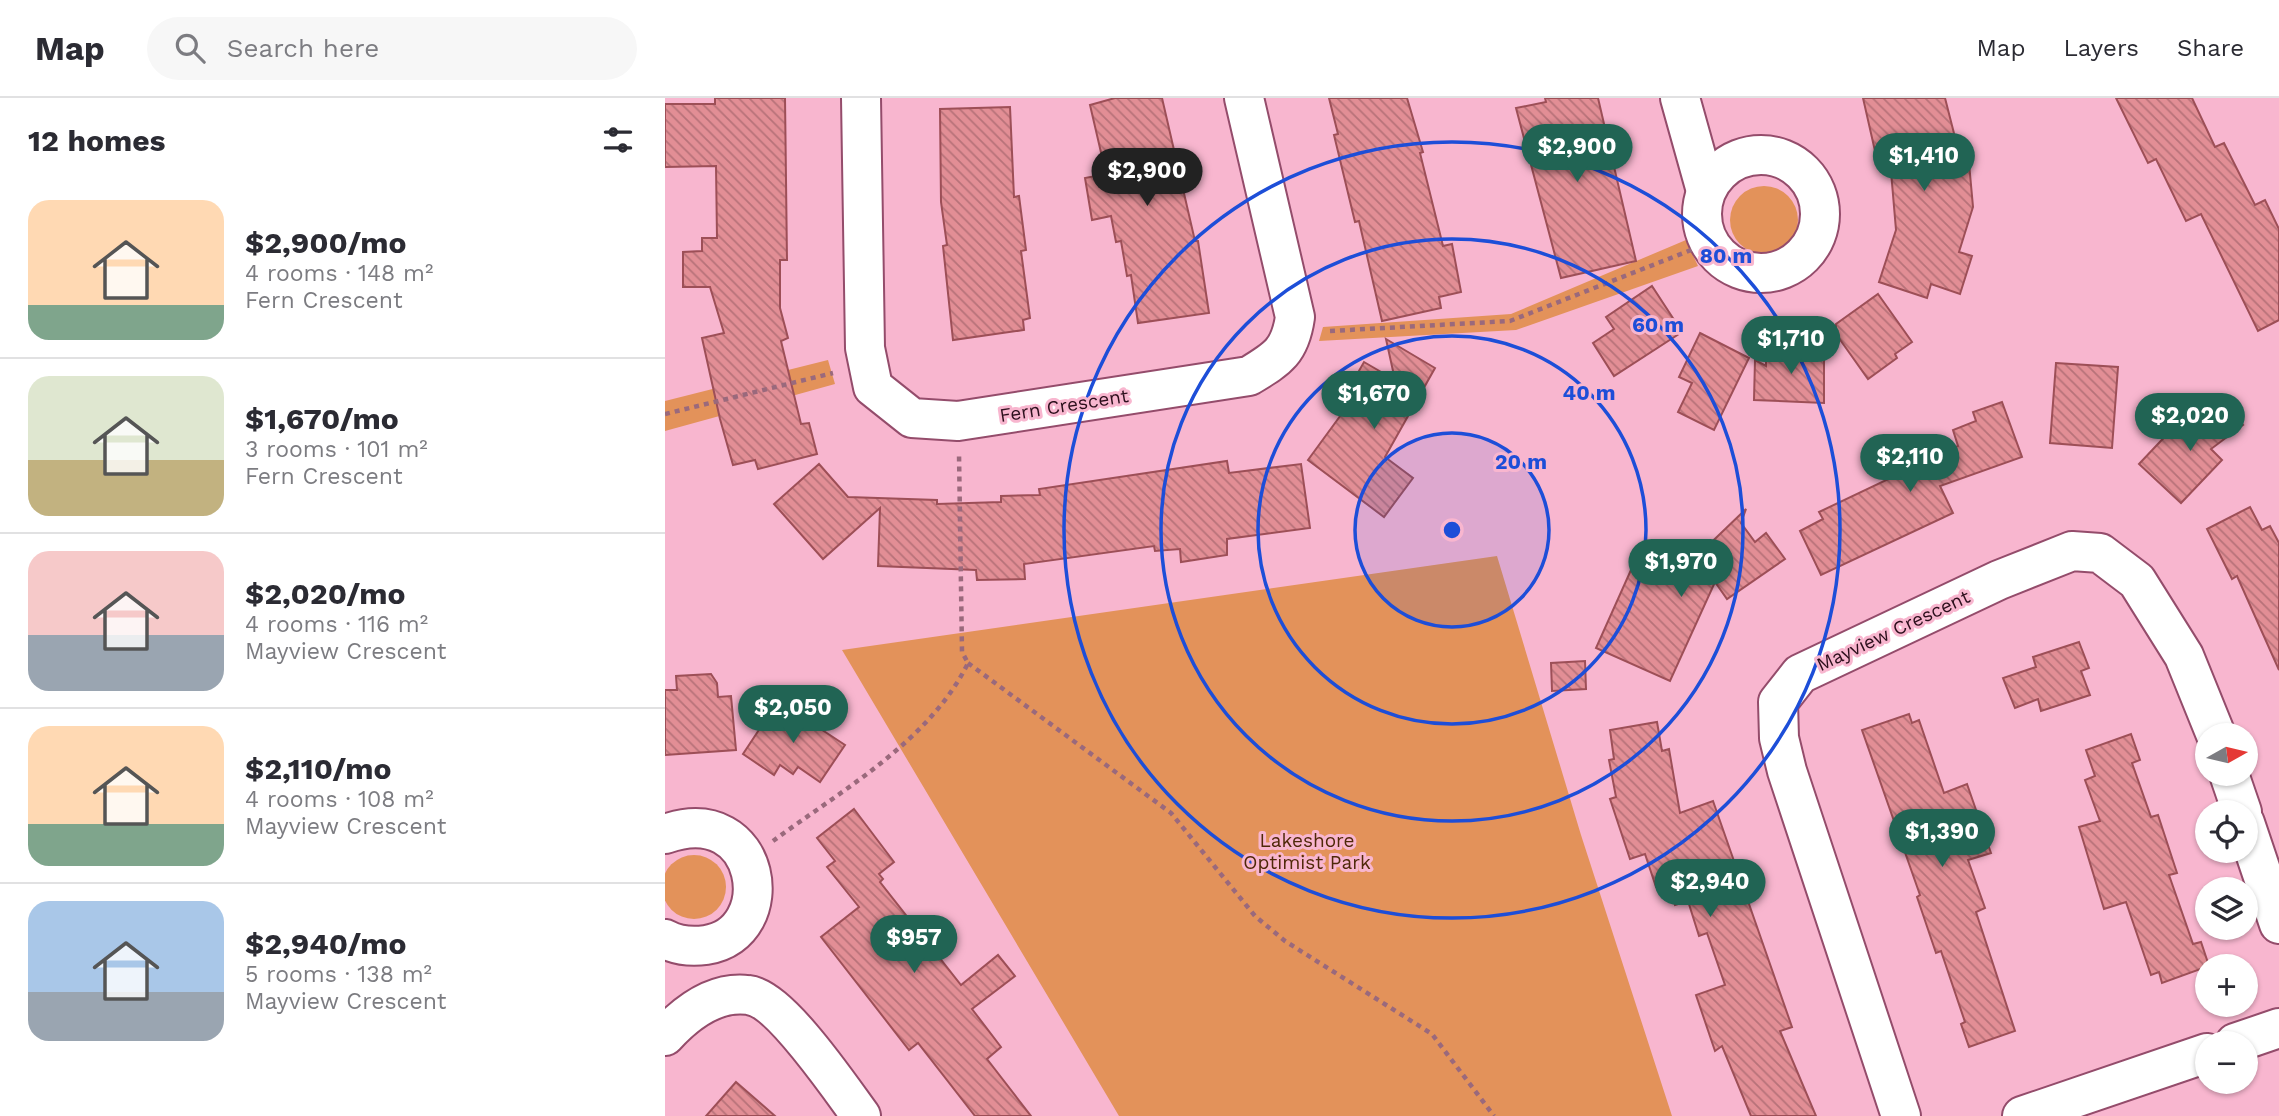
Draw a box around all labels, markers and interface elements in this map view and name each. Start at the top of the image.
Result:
search box [147,17,637,80]
text: Map [35,29,105,68]
icon: search [171,29,209,67]
text: Search here [227,33,379,63]
text: Map [1977,34,2025,62]
text: Layers [2063,34,2139,62]
text: Share [2177,34,2244,62]
icon: filters [599,121,637,159]
text: 12 homes [28,123,166,158]
pin: $2,900 [1520,125,1634,184]
text: $2,900 [1538,133,1616,160]
pin: $1,410 [1867,134,1981,193]
text: $1,410 [1889,142,1959,169]
pin: $2,900 [1090,148,1204,208]
text: $2,900 [1108,157,1186,184]
text: $2,900/mo [245,225,406,260]
icon: home [84,228,168,312]
text: 80 m [1700,243,1752,268]
text: 4 rooms · 148 m² [245,260,433,287]
text: Fern Crescent [245,287,403,314]
text: 60 m [1632,312,1684,337]
pin: $1,710 [1734,316,1848,376]
text: $1,710 [1757,325,1825,352]
pin: $1,670 [1317,372,1431,431]
text: $1,670 [1337,380,1411,407]
text: 40 m [1563,380,1615,405]
street label: Fern Crescent [998,384,1130,427]
pin: $2,020 [2133,394,2247,453]
text: $1,670/mo [245,401,399,436]
text: $2,020 [2151,402,2229,429]
icon: home [84,404,168,488]
pin: $2,110 [1853,434,1967,494]
text: 3 rooms · 101 m² [245,436,428,463]
text: $2,110 [1876,443,1944,470]
text: 20 m [1495,449,1547,474]
text: Fern Crescent [245,463,403,490]
centre of rings [1440,518,1464,542]
pin: $1,970 [1624,540,1738,599]
text: $1,970 [1644,548,1718,575]
text: $2,020/mo [245,576,406,611]
icon: home [84,579,168,663]
street label: Mayview Crescent [1813,585,1974,676]
text: 4 rooms · 116 m² [245,611,428,638]
text: Mayview Crescent [245,638,446,665]
pin: $2,050 [736,686,850,745]
text: $2,050 [754,694,832,721]
north arrow [2195,723,2257,786]
map controls [2195,723,2258,1094]
text: $2,110/mo [245,751,391,786]
icon: home [84,754,168,838]
text: 4 rooms · 108 m² [245,786,434,813]
button: locate [2195,800,2258,863]
pin: $1,390 [1885,810,1999,869]
text: Mayview Crescent [245,813,446,840]
text: $1,390 [1905,818,1979,845]
park label: Lakeshore Optimist Park [1243,829,1371,874]
pin: $2,940 [1653,860,1767,919]
text: $2,940 [1671,868,1749,895]
button: layers [2195,877,2258,940]
pin: $957 [873,916,955,975]
text: $957 [886,924,942,951]
text: $2,940/mo [245,926,407,961]
icon: home [84,929,168,1013]
button: + [2195,954,2258,1017]
text: 5 rooms · 138 m² [245,961,432,988]
text: Mayview Crescent [245,988,446,1015]
button: − [2195,1031,2258,1094]

